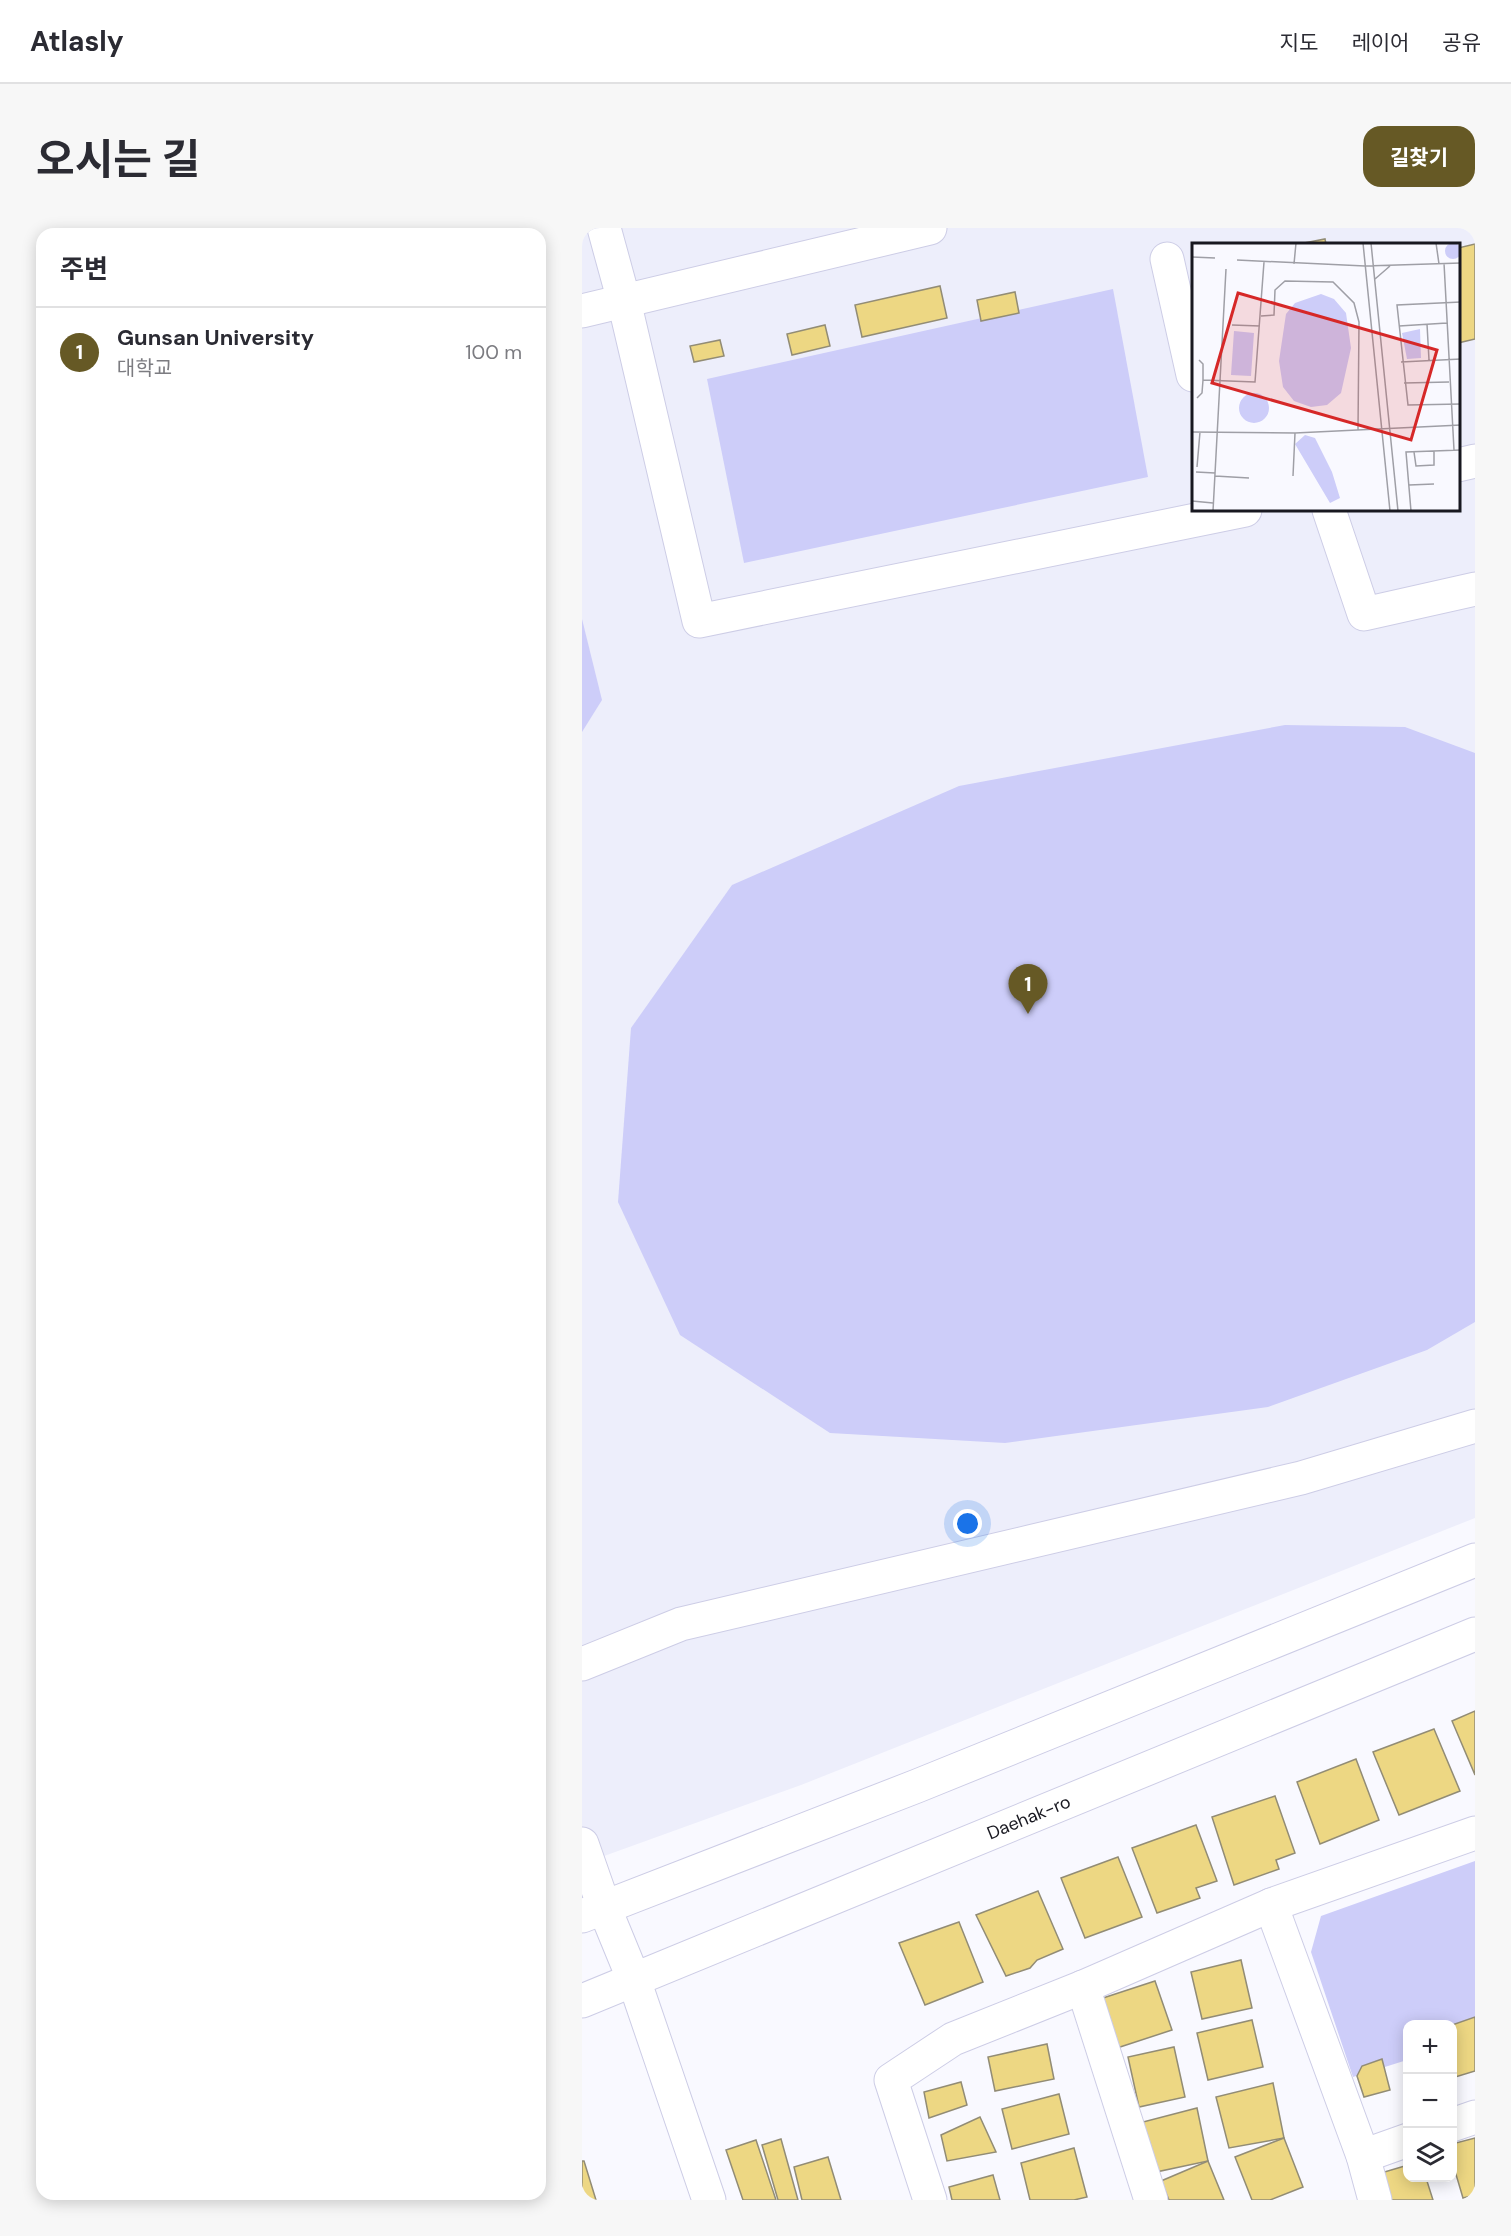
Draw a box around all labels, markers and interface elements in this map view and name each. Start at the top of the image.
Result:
text: Atlasly [30,23,124,60]
text: 지도 [1280,29,1318,57]
text: 레이어 [1351,29,1409,57]
text: 공유 [1442,29,1481,57]
button: 길찾기 [1363,126,1475,187]
text: 오시는 길 [36,132,200,187]
inset map [1192,243,1460,512]
text: 주변 [60,252,108,286]
text: Gunsan University [117,323,314,352]
text: 1 [76,339,83,365]
text: 100 m [465,339,522,365]
text: 대학교 [117,355,172,381]
pin: 1 [1008,964,1048,1014]
your location [953,1509,982,1538]
street label: Daehak-ro [983,1789,1074,1845]
map controls [1403,2020,1457,2182]
button: + [1403,2020,1457,2074]
button: − [1403,2074,1457,2128]
button: layers [1403,2128,1457,2182]

